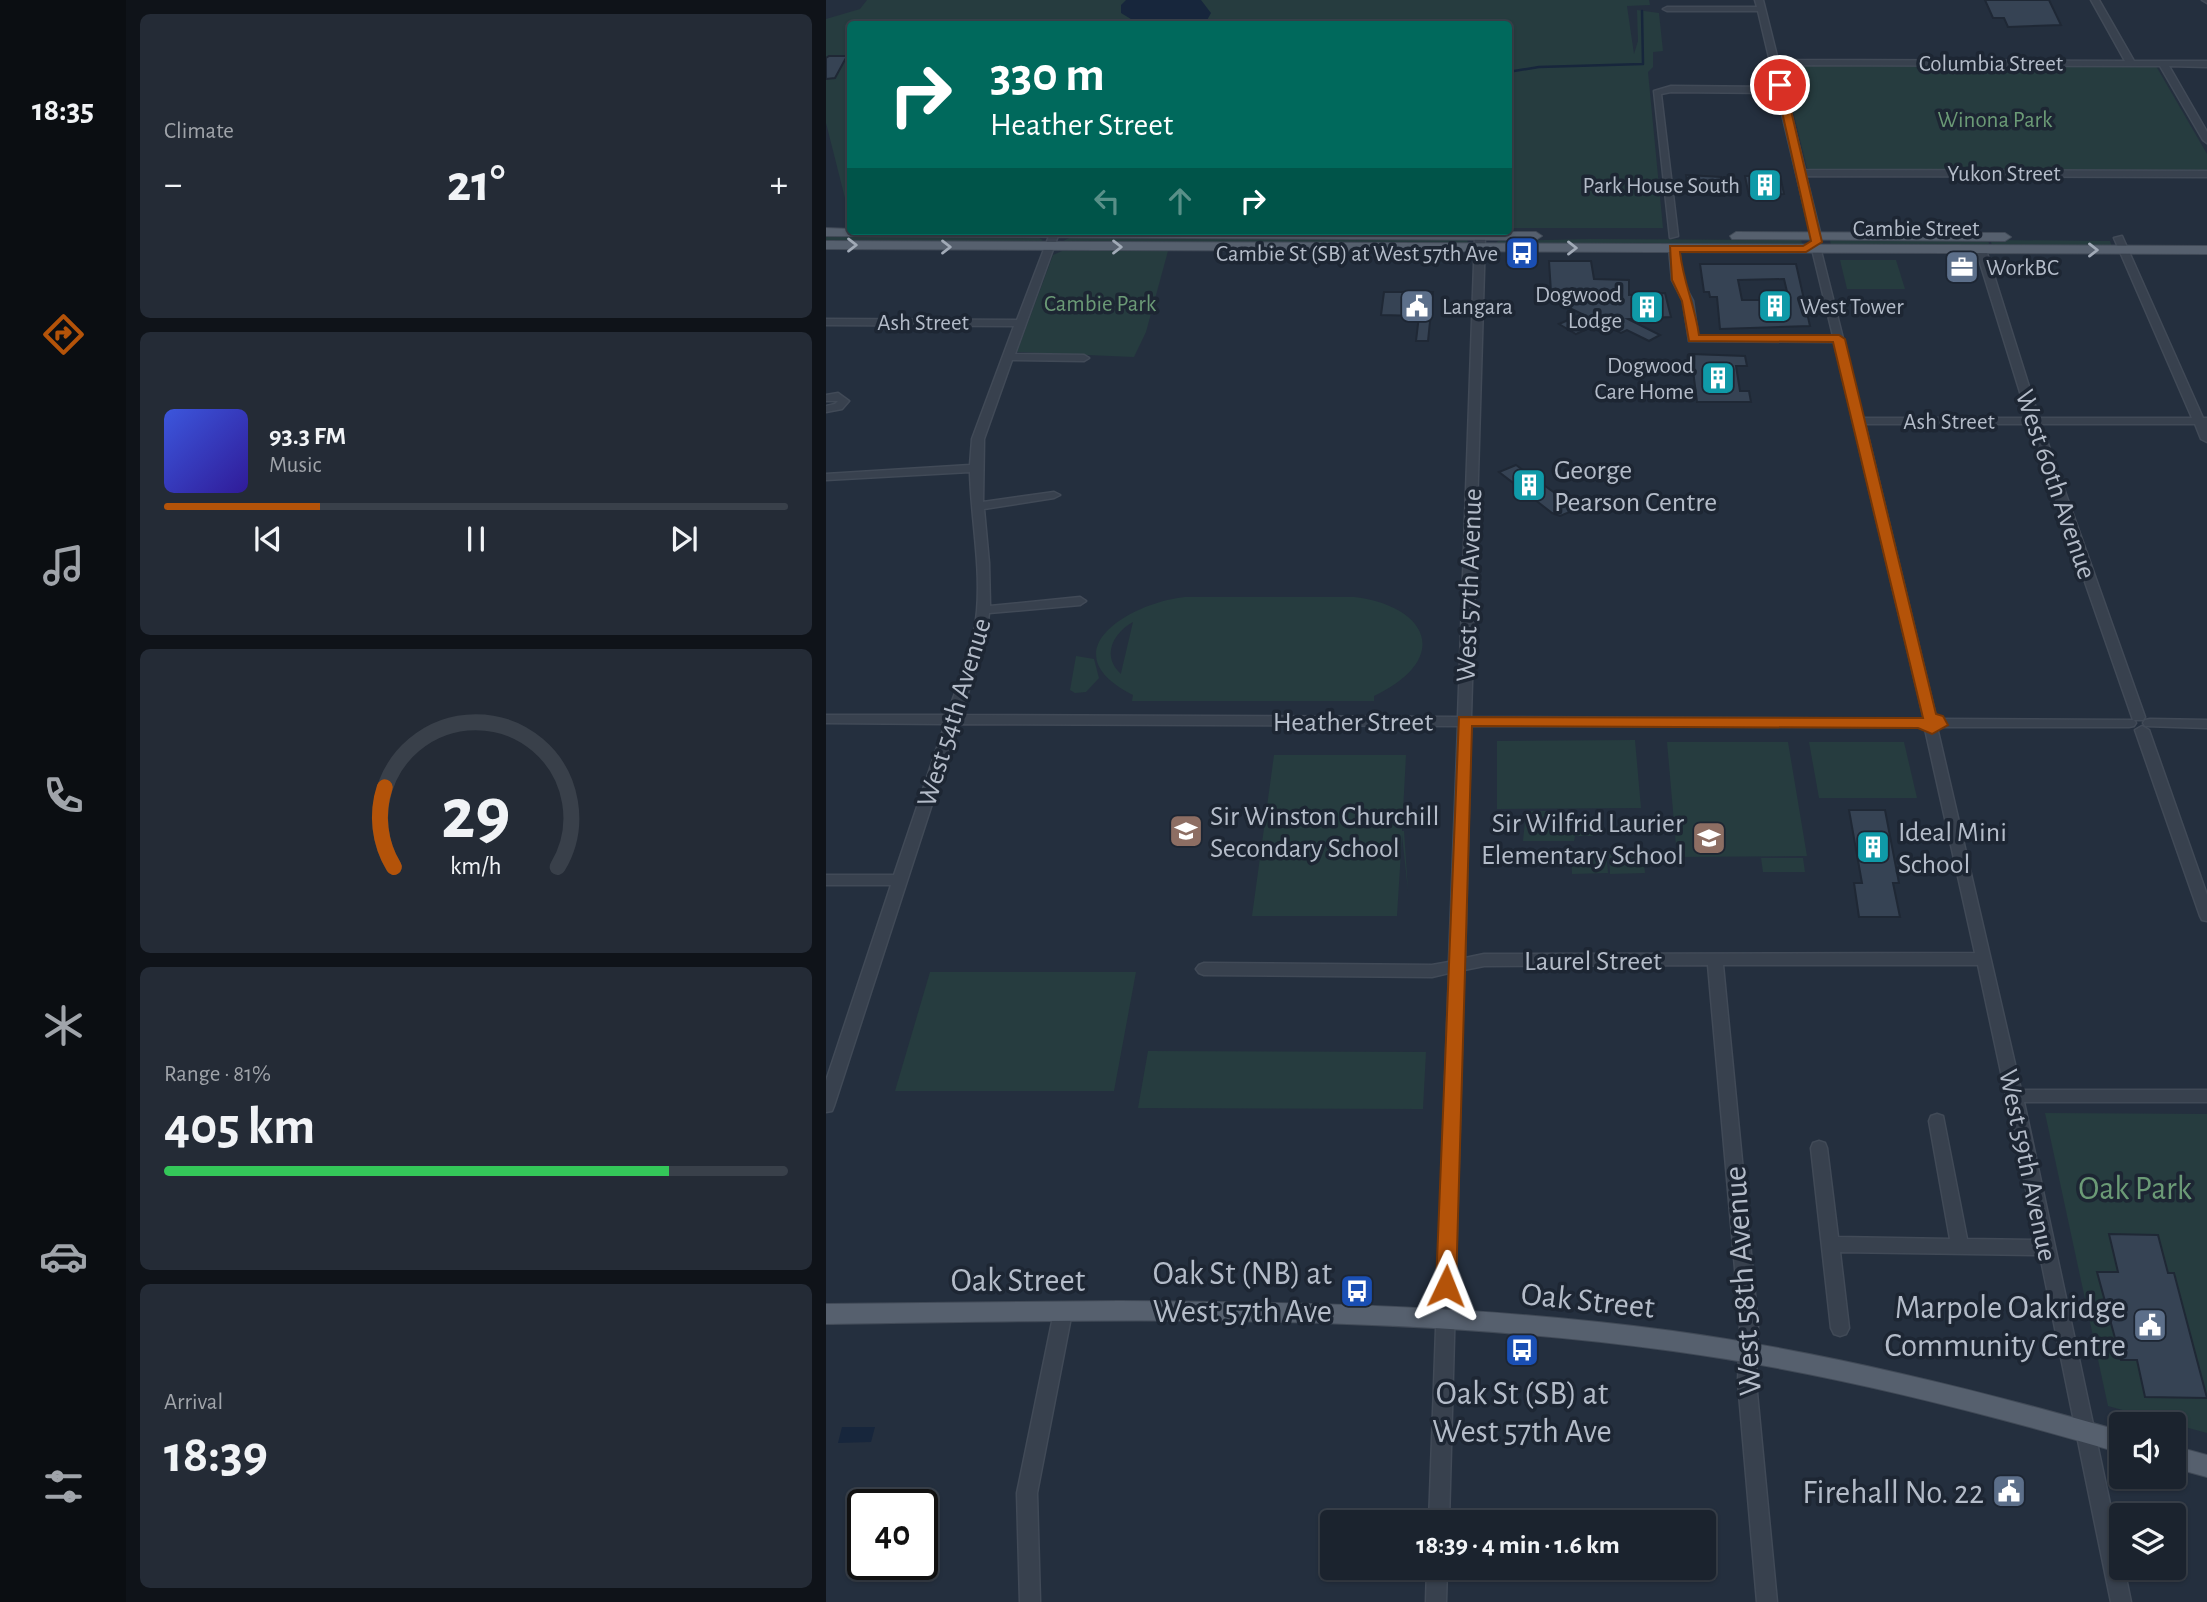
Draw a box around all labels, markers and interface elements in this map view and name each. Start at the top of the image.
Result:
icon: right [875,49,966,140]
text: 330 m [990,51,1105,100]
street label: Columbia Street [1919,53,2064,76]
pin [1750,55,1810,115]
icon: arrive [1761,66,1799,104]
text: 18:35 [32,94,94,126]
text: Heather Street [990,109,1173,141]
park label: Winona Park [1937,109,2053,132]
text: Climate [164,120,234,143]
text: 21° [447,158,505,210]
street label: Yukon Street [1947,163,2061,186]
text: − [164,166,182,204]
text: + [770,166,788,204]
building icon: Park House South [1746,166,1784,204]
place label: Park House South [1583,175,1740,198]
icon: left [1088,182,1126,220]
icon: ahead [1161,182,1199,220]
icon: right [1234,182,1272,220]
street label: Cambie Street [1853,218,1980,241]
bus stop icon: Cambie St (SB) at West 57th Ave [1503,234,1541,272]
one-way arrow [846,238,857,253]
one-way arrow [940,239,951,254]
one-way arrow [1112,239,1122,255]
one-way arrow [1568,240,1578,256]
one-way arrow [2089,242,2099,258]
place label: Cambie St (SB) at West 57th Ave [1216,243,1498,266]
office icon: WorkBC [1943,248,1981,286]
place label: WorkBC [1986,257,2059,280]
place label: Dogwood Lodge [1535,284,1622,333]
public building icon: Langara [1398,287,1436,325]
building icon: West Tower [1756,287,1794,325]
building icon: Dogwood Lodge [1628,288,1666,326]
park label: Cambie Park [1044,293,1157,316]
place label: Langara [1442,296,1513,319]
place label: West Tower [1800,296,1904,319]
icon: directions [39,310,88,359]
street label: Ash Street [877,312,970,335]
place label: Dogwood Care Home [1595,355,1694,404]
building icon: Dogwood Care Home [1699,359,1737,397]
street label: West 60th Avenue [2010,386,2101,583]
street label: Ash Street [1903,411,1996,434]
text: 93.3 FM [269,423,346,449]
text: Music [269,454,321,477]
place label: George Pearson Centre [1554,457,1717,517]
building icon: George Pearson Centre [1510,466,1548,504]
street label: West 57th Avenue [1453,488,1487,682]
icon: previous [249,520,287,558]
icon: pause [457,520,495,558]
icon: next [665,520,703,558]
icon: music [39,541,88,590]
street label: West 54th Avenue [913,615,997,810]
street label: Heather Street [1273,709,1433,737]
icon: phone [39,771,88,820]
text: 29 [441,779,511,852]
place label: Sir Winston Churchill Secondary School [1210,803,1439,863]
place label: Sir Wilfrid Laurier Elementary School [1481,810,1684,870]
school or university icon: Sir Winston Churchill Secondary School [1167,812,1205,850]
school or university icon: Sir Wilfrid Laurier Elementary School [1690,819,1728,857]
place label: Ideal Mini School [1898,819,2007,879]
building icon: Ideal Mini School [1854,828,1892,866]
text: km/h [450,854,502,879]
street label: Laurel Street [1524,948,1662,976]
icon: climate [39,1001,88,1050]
text: Range · 81% [164,1063,271,1086]
street label: West 59th Avenue [1993,1067,2061,1264]
text: 405 km [164,1101,315,1153]
street label: West 58th Avenue [1719,1165,1768,1397]
park label: Oak Park [2078,1173,2192,1206]
icon: car [39,1232,88,1281]
position arrow [1409,1249,1483,1323]
place label: Oak St (NB) at West 57th Ave [1153,1258,1332,1329]
street label: Oak Street [951,1265,1086,1298]
bus stop icon: Oak St (NB) at West 57th Ave [1338,1272,1376,1310]
street label: Oak Street [1519,1278,1657,1325]
place label: Marpole Oakridge Community Centre [1884,1292,2126,1363]
public building icon: Marpole Oakridge Community Centre [2131,1306,2169,1344]
bus stop icon: Oak St (SB) at West 57th Ave [1503,1331,1541,1369]
place label: Oak St (SB) at West 57th Ave [1432,1378,1612,1449]
text: Arrival [164,1391,223,1414]
map controls [2109,1412,2186,1580]
button: sound [2109,1412,2186,1489]
text: 18:39 [164,1429,268,1481]
icon: filters [39,1462,88,1511]
public building icon: Firehall No. 22 [1990,1472,2028,1510]
place label: Firehall No. 22 [1802,1477,1984,1510]
speed limit sign: 40 [847,1489,938,1580]
button: layers [2109,1503,2186,1580]
text: 18:39 · 4 min · 1.6 km [1416,1532,1620,1558]

